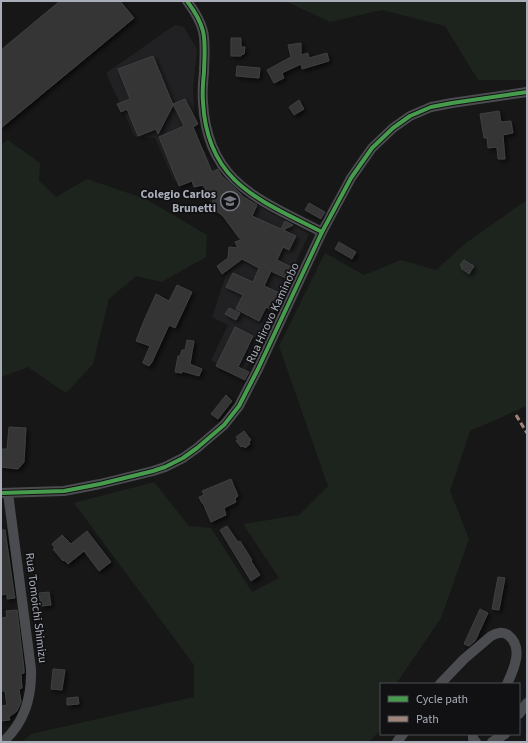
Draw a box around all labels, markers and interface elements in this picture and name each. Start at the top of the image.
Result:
place label: Colegio Carlos Brunetti [141,186,216,217]
school or university icon: Colegio Carlos Brunetti [219,190,241,212]
street label: Rua Hirovo Kaminobo [242,260,304,366]
street label: Rua Tomoichi Shimizu [21,552,51,664]
legend [380,683,520,735]
text: Cycle path [416,691,468,708]
text: Path [416,711,439,728]

